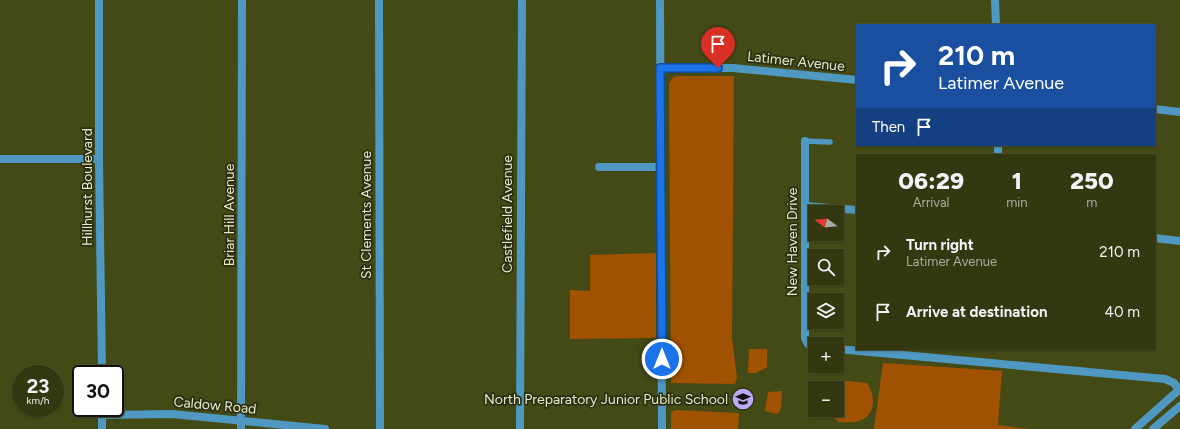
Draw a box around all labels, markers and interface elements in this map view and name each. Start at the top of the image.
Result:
pin [701,27,735,68]
icon: arrive [707,33,729,55]
text: 210 m [938,38,1015,72]
icon: right [872,40,924,92]
street label: Latimer Avenue [746,48,846,75]
text: Latimer Avenue [938,72,1064,94]
icon: arrive [913,116,935,138]
text: Then [872,118,905,136]
street label: Hillhurst Boulevard [79,128,96,246]
street label: St Clements Avenue [358,151,375,279]
street label: Castlefield Avenue [499,155,516,273]
street label: Briar Hill Avenue [221,163,238,266]
text: 06:29 [898,166,964,195]
text: 1 [1012,166,1022,195]
text: 250 [1070,166,1114,195]
street label: New Haven Drive [784,187,801,296]
text: Arrival [913,195,949,210]
text: min [1006,195,1028,210]
text: m [1086,195,1097,210]
north arrow [808,205,844,241]
map controls [808,205,844,417]
text: Turn right [906,236,974,254]
icon: right [872,241,894,263]
text: 210 m [1099,243,1140,261]
button: search [808,249,844,285]
text: Latimer Avenue [906,254,997,269]
button: layers [808,293,844,329]
icon: arrive [872,301,894,323]
text: Arrive at destination [906,303,1047,321]
text: 40 m [1105,303,1140,321]
button: + [808,337,844,373]
position arrow [641,338,683,380]
speed limit sign: 30 [72,365,124,417]
text: 23 [27,374,49,398]
button: − [808,381,844,417]
school or university icon: North Preparatory Junior Public School [730,386,756,412]
place label: North Preparatory Junior Public School [484,391,728,408]
street label: Caldow Road [173,393,257,418]
text: km/h [27,394,49,407]

